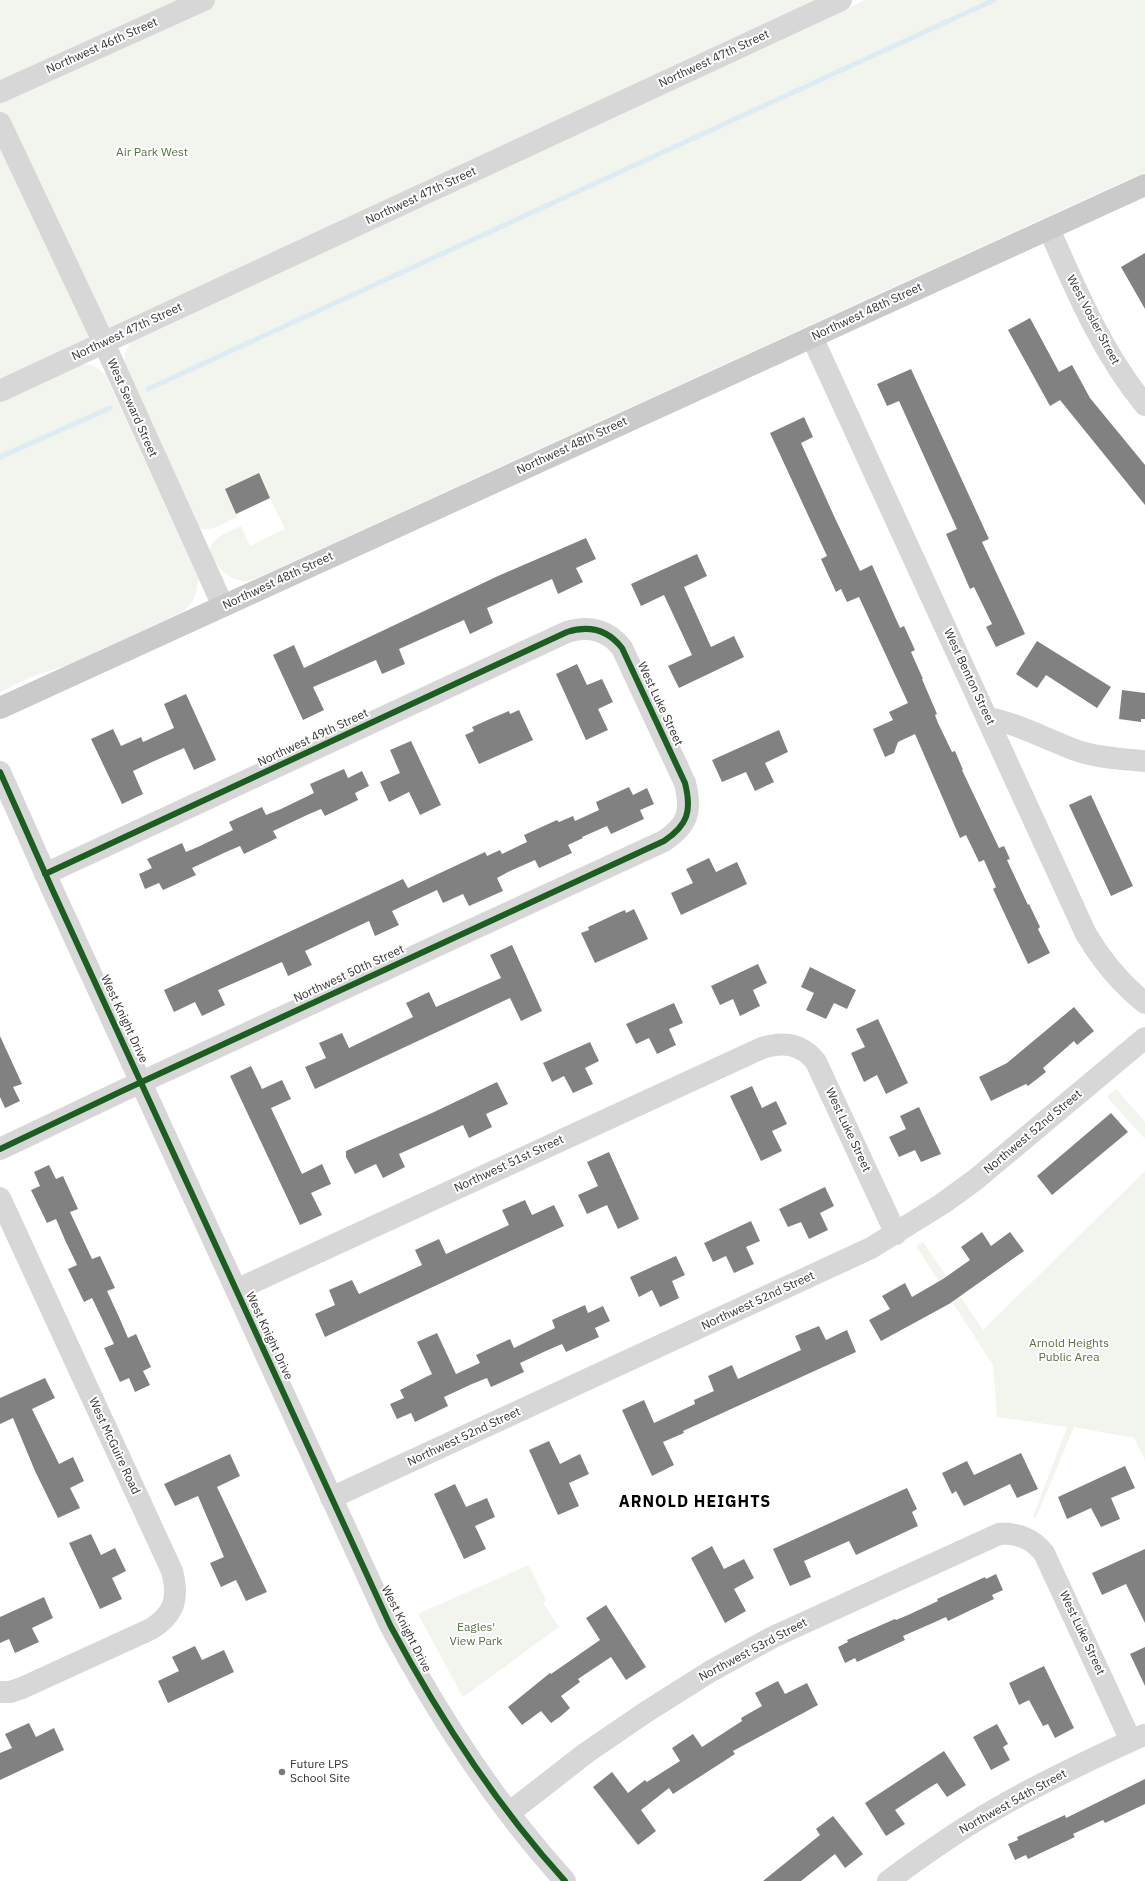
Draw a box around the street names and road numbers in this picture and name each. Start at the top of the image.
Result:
street label: Northwest 46th Street [44,15,160,77]
street label: Northwest 47th Street [656,27,772,91]
street label: Northwest 47th Street [363,164,479,228]
street label: West Vosler Street [1063,273,1123,367]
street label: Northwest 48th Street [809,280,925,344]
street label: Northwest 47th Street [69,300,185,364]
street label: West Seward Street [104,357,160,459]
street label: Northwest 48th Street [514,414,630,478]
street label: Northwest 48th Street [220,549,336,613]
street label: West Benton Street [940,627,998,727]
street label: West Luke Street [634,660,686,748]
street label: Northwest 49th Street [255,706,371,770]
street label: Northwest 50th Street [291,942,407,1006]
street label: West Knight Drive [97,973,151,1065]
street label: West Luke Street [822,1086,874,1174]
street label: Northwest 52nd Street [981,1087,1085,1177]
street label: Northwest 51st Street [452,1132,566,1196]
street label: Northwest 52nd Street [699,1268,817,1334]
street label: West Knight Drive [242,1290,296,1382]
street label: West McGuire Road [85,1395,143,1497]
street label: Northwest 52nd Street [405,1404,523,1470]
street label: West Knight Drive [378,1583,434,1675]
street label: West Luke Street [1056,1589,1108,1677]
street label: Northwest 53rd Street [696,1615,810,1685]
street label: Northwest 54th Street [957,1767,1069,1837]

